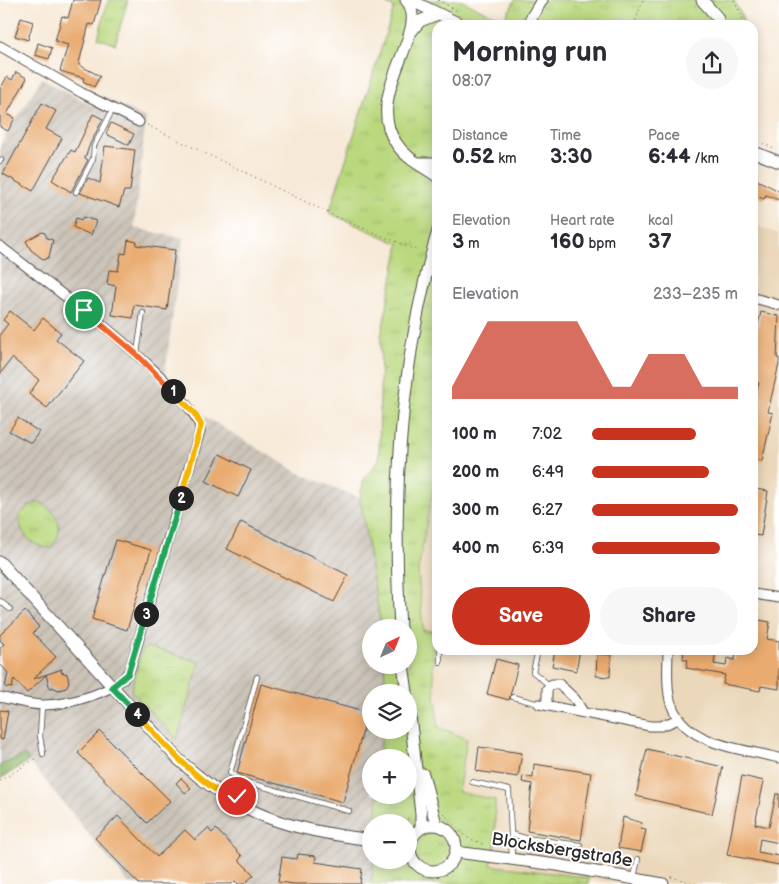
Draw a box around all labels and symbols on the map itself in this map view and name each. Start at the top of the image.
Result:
pin [63,289,105,331]
pin: 1 [160,378,186,404]
pin: 2 [168,486,194,510]
pin: 3 [134,602,158,626]
north arrow [362,619,418,674]
pin: 4 [124,702,150,726]
pin [216,775,258,817]
street label: Blocksbergstraße [490,828,634,872]

